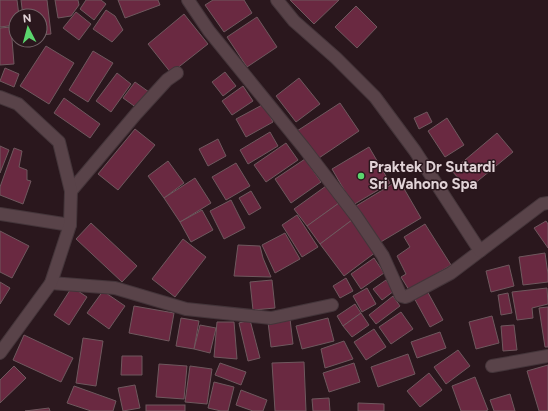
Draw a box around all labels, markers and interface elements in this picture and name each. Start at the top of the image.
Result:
north arrow [8,8,48,48]
text: N [22,12,32,25]
place label: Praktek Dr Sutardi Sri Wahono Spa [369,158,495,193]
marker: Praktek Dr Sutardi Sri Wahono Spa [356,171,366,181]

